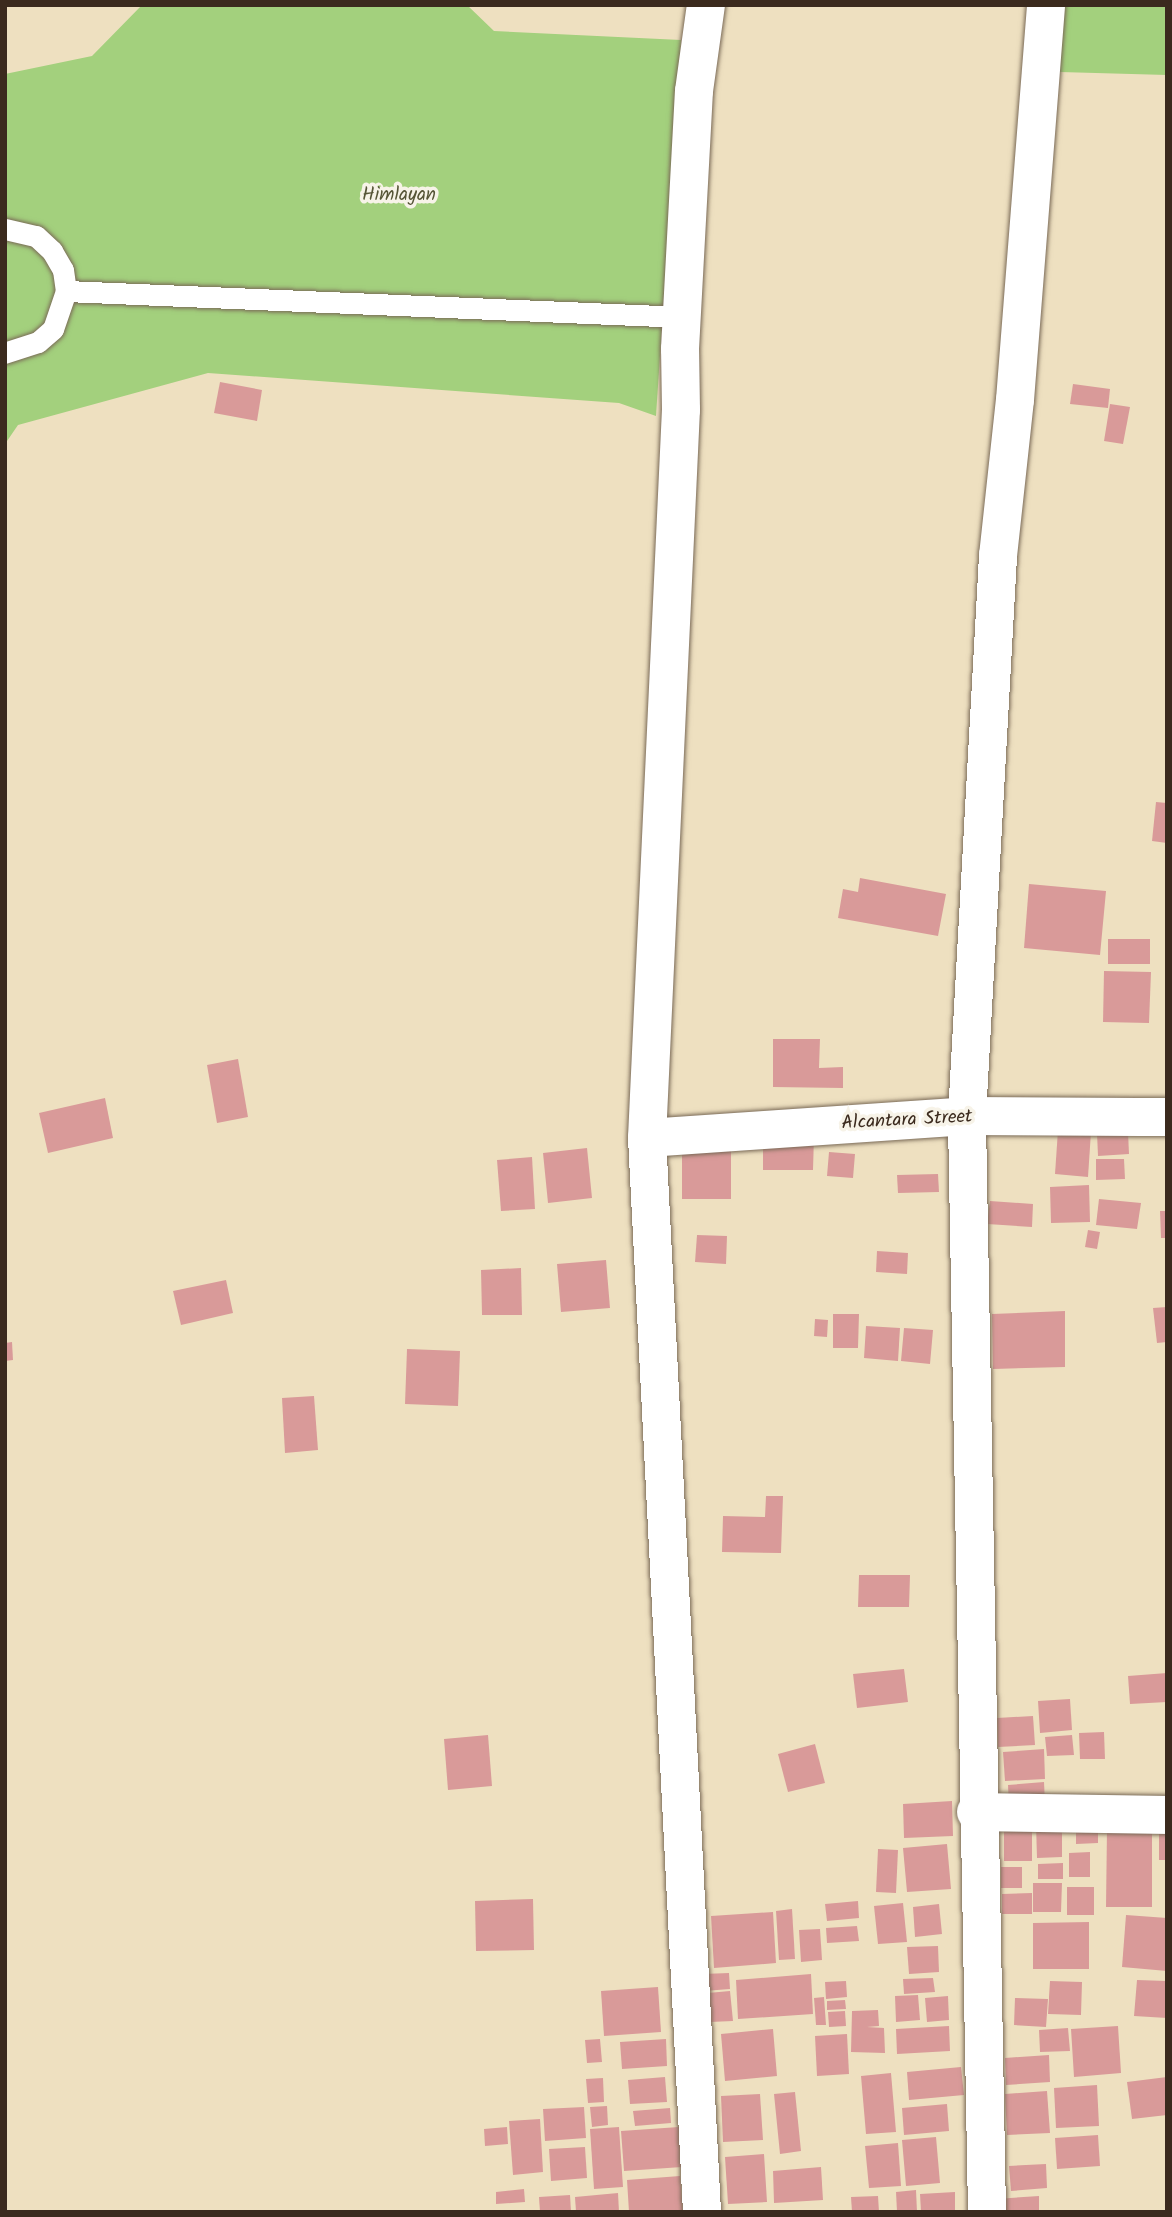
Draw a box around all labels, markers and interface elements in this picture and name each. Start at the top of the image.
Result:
park label: Himlayan [362,185,436,207]
street label: Alcantara Street [841,1106,973,1136]

